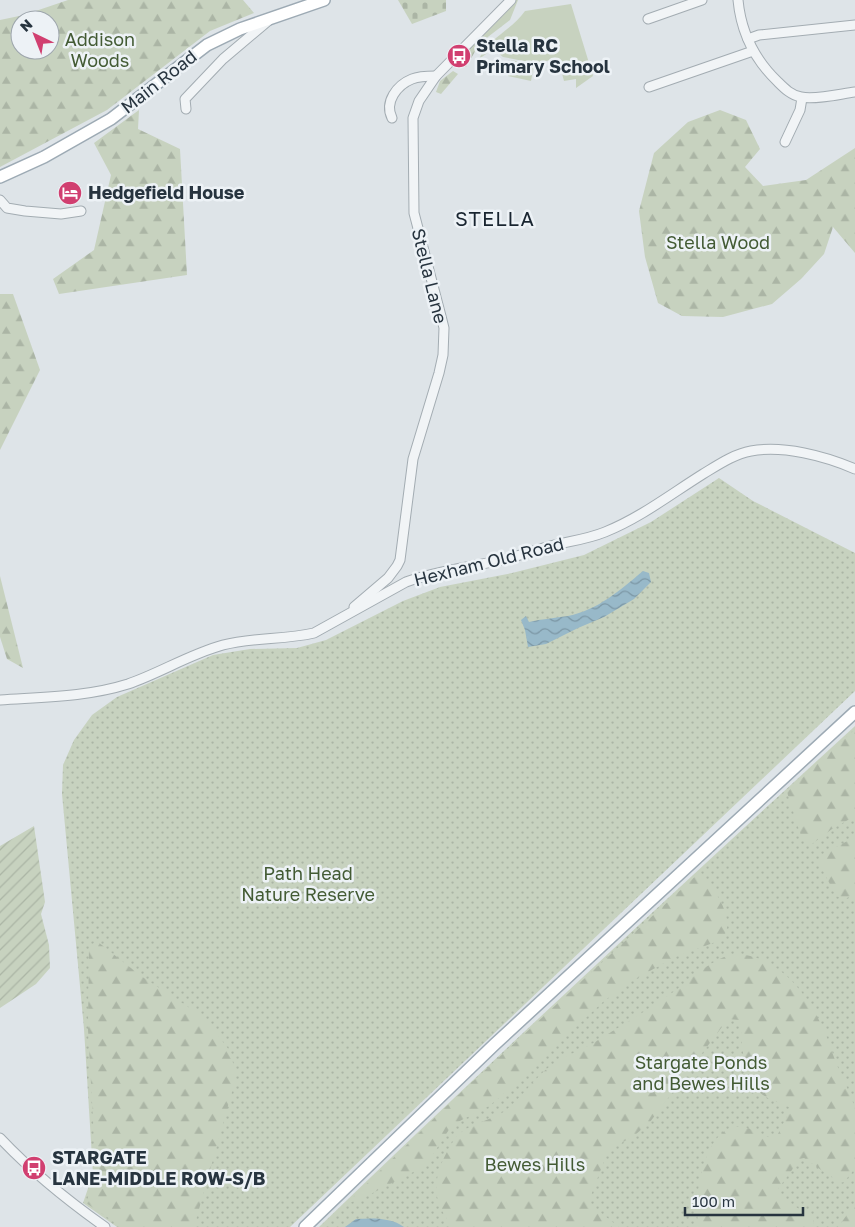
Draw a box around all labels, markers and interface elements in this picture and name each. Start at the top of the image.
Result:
north arrow [10,10,60,60]
text: N [16,15,35,35]
park label: Addison Woods [65,28,135,71]
place label: Stella RC Primary School [476,34,610,77]
bus stop icon: Stella RC Primary School [446,43,472,69]
street label: Main Road [116,45,201,118]
hotel icon: Hedgefield House [57,180,83,206]
place label: Hedgefield House [88,181,245,203]
district label: STELLA [455,206,535,230]
street label: Stella Lane [408,226,452,326]
park label: Stella Wood [666,231,770,253]
street label: Hexham Old Road [411,532,566,590]
park label: Path Head Nature Reserve [241,862,375,905]
park label: Stargate Ponds and Bewes Hills [632,1051,770,1094]
place label: STARGATE LANE-MIDDLE ROW-S/B [52,1146,266,1189]
park label: Bewes Hills [485,1153,585,1175]
bus stop icon: STARGATE LANE-MIDDLE ROW-S/B [21,1155,47,1181]
scale bar [685,1184,802,1216]
text: 100 m [692,1192,735,1210]

